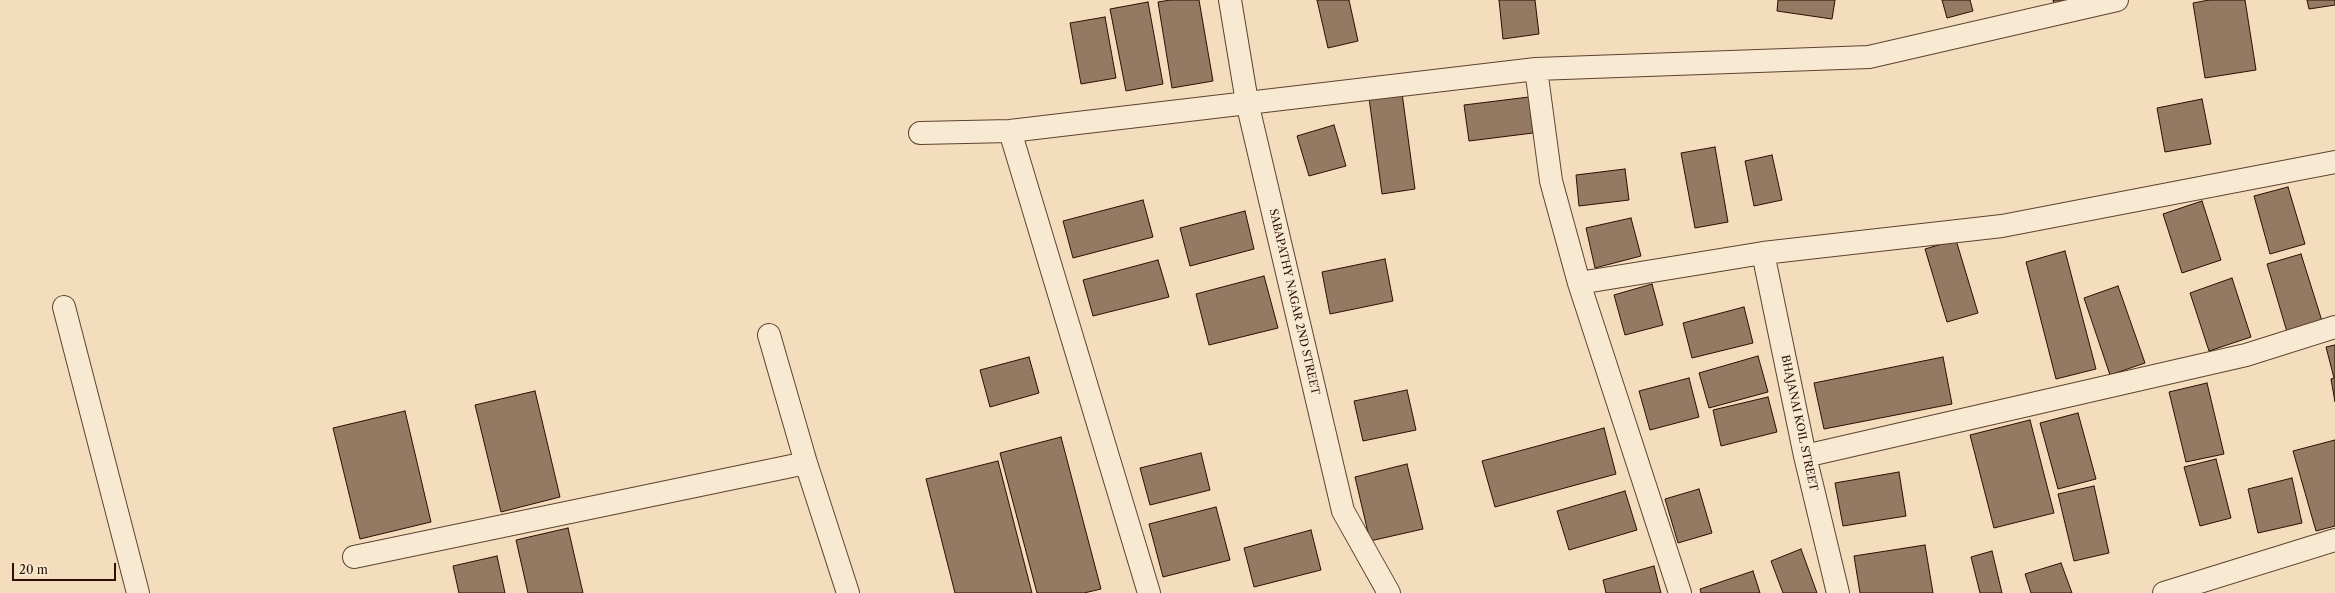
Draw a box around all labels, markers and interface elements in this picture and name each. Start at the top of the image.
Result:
street label: SABAPATHY NAGAR 2ND STREET [1266,208,1322,396]
street label: BHAJANAI KOIL STREET [1778,354,1820,492]
scale bar [14,555,118,581]
text: 20 m [19,562,48,577]

